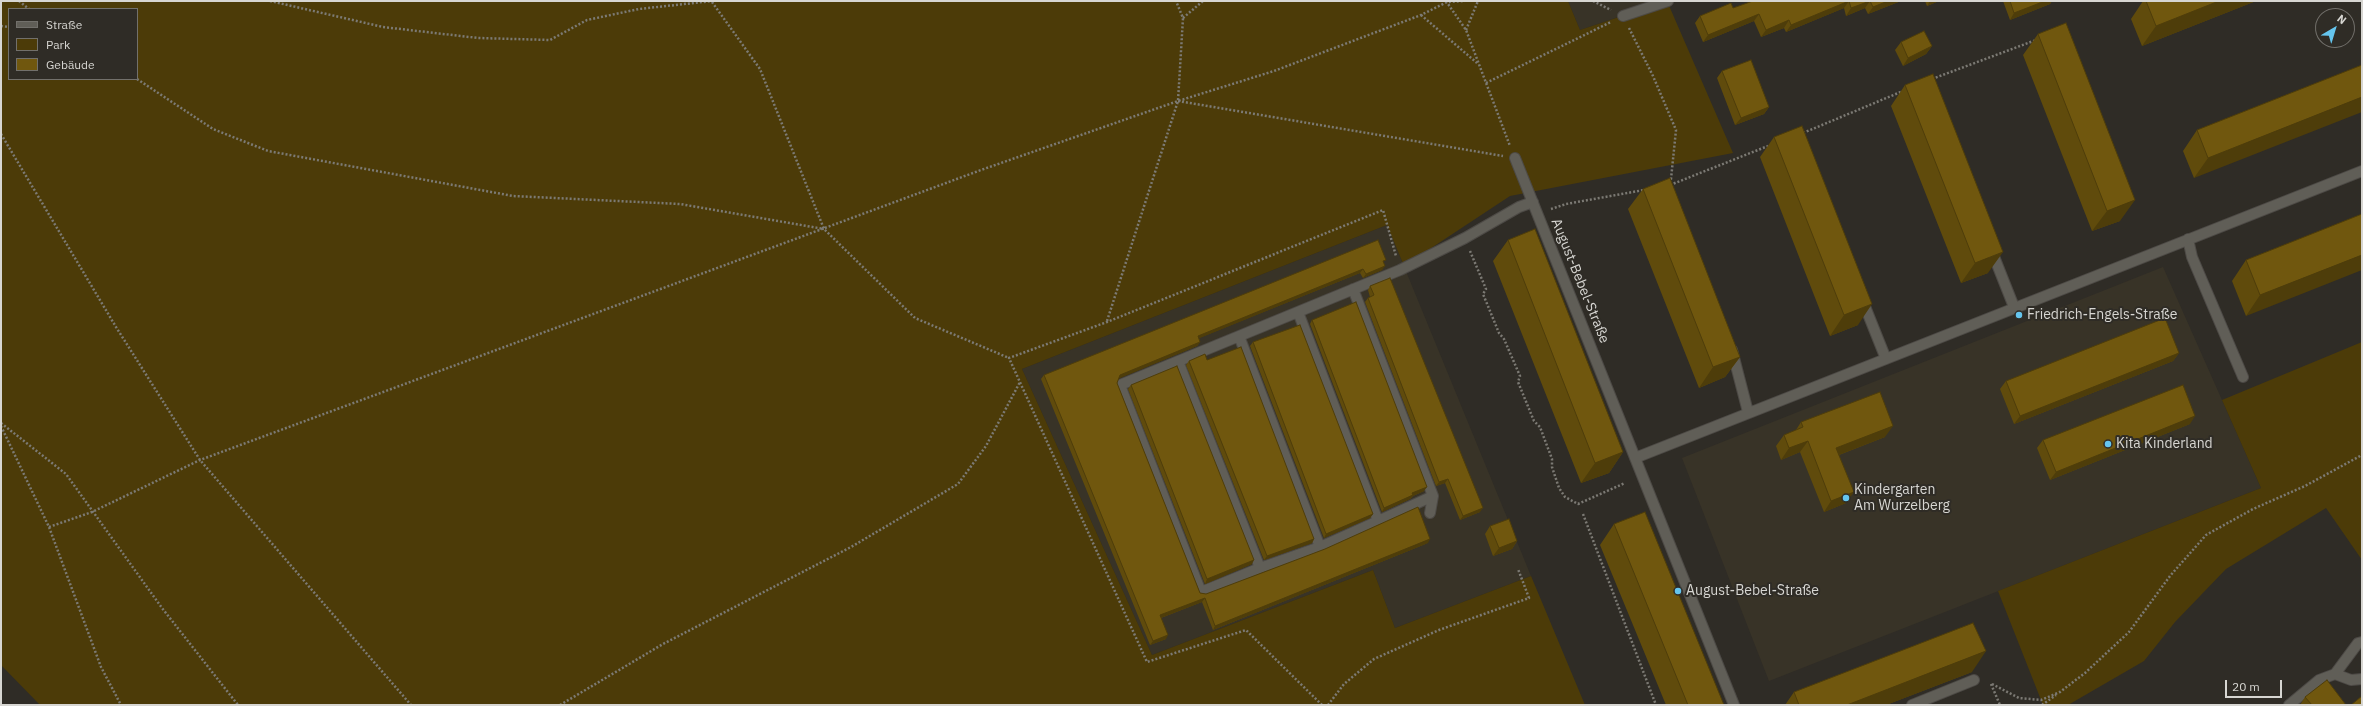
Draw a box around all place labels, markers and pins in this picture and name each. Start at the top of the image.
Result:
place label: Friedrich-Engels-Straße [2027,307,2177,323]
marker: Friedrich-Engels-Straße [2014,310,2024,320]
place label: Kita Kinderland [2116,436,2213,452]
marker: Kita Kinderland [2103,439,2113,449]
place label: Kindergarten Am Wurzelberg [1854,482,1950,514]
marker: Kindergarten Am Wurzelberg [1841,493,1851,503]
place label: August-Bebel-Straße [1686,583,1819,599]
marker: August-Bebel-Straße [1673,586,1683,596]

